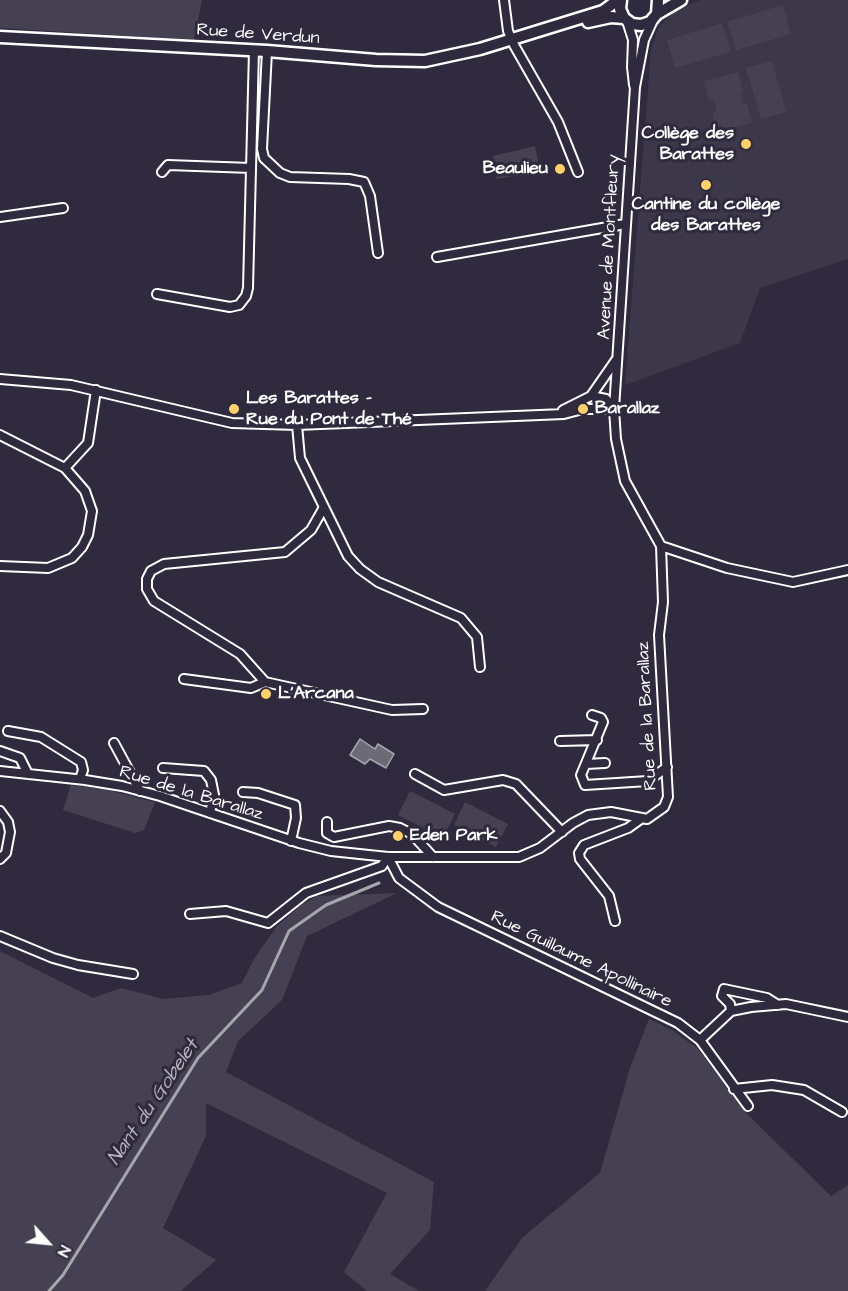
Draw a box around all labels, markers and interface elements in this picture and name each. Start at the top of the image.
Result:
street label: Rue de Verdun [196,20,320,50]
place label: Collège des Barattes [642,123,734,166]
marker: Collège des Barattes [739,137,753,151]
street label: Avenue de Montfleury [594,154,626,340]
place label: Beaulieu [483,158,548,180]
marker: Beaulieu [553,162,567,176]
marker: Cantine du collège des Barattes [699,178,713,192]
place label: Cantine du collège des Barattes [632,194,780,236]
place label: Les Barattes - Rue du Pont de Thé [246,388,412,430]
place label: Barallaz [595,398,660,420]
marker: Les Barattes - Rue du Pont de Thé [227,402,241,416]
marker: Barallaz [576,402,590,416]
street label: Rue de la Barallaz [633,641,663,791]
place label: L'Arcana [278,683,354,705]
marker: L'Arcana [259,687,273,701]
street label: Rue de la Barallaz [117,762,265,826]
place label: Eden Park [410,825,497,847]
marker: Eden Park [391,829,405,843]
street label: Rue Guillaume Apollinaire [487,907,675,1013]
water label: Nant du Gobelet [103,1036,205,1170]
north arrow [18,1213,78,1273]
text: N [52,1242,76,1261]

